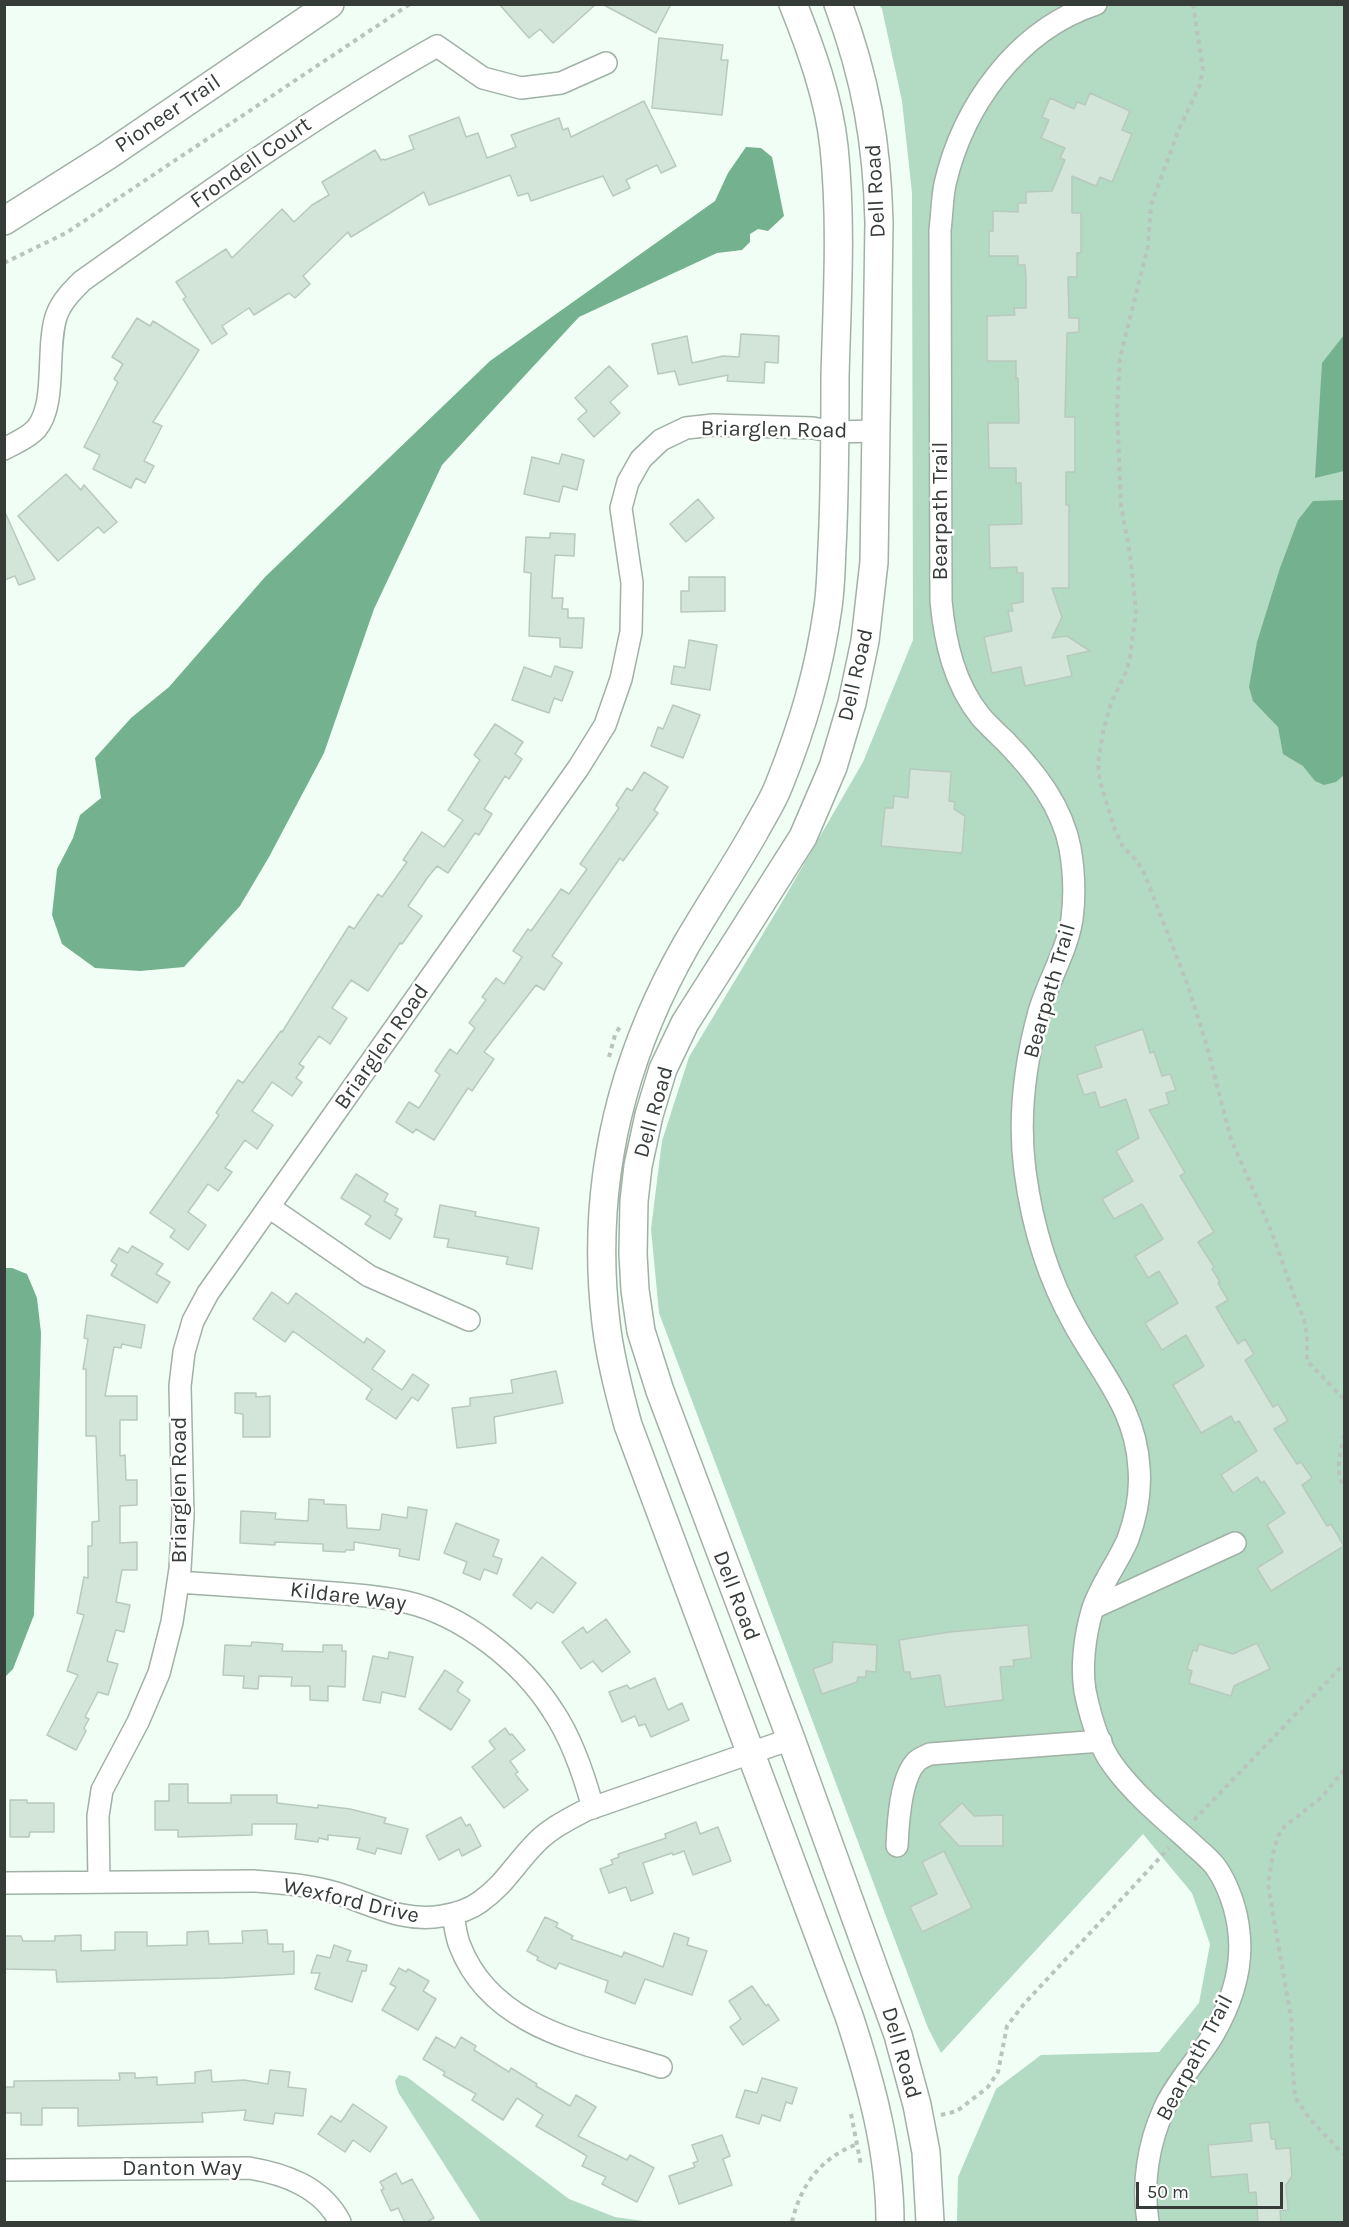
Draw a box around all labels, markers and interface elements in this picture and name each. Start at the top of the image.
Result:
street label: Pioneer Trail [110,69,226,159]
street label: Frondell Court [185,112,317,214]
street label: Dell Road [860,143,892,239]
street label: Briarglen Road [700,416,848,444]
street label: Bearpath Trail [928,442,954,580]
street label: Dell Road [833,626,879,724]
street label: Bearpath Trail [1018,921,1082,1061]
street label: Briarglen Road [329,979,435,1115]
street label: Dell Road [628,1063,680,1161]
street label: Briarglen Road [167,1417,193,1563]
street label: Dell Road [707,1547,765,1645]
street label: Kildare Way [288,1577,408,1617]
street label: Wexford Drive [280,1873,422,1929]
street label: Bearpath Trail [1151,1990,1239,2126]
street label: Dell Road [875,2004,927,2102]
street label: Danton Way [122,2156,242,2182]
scale bar [1139,2170,1286,2208]
text: 50 m [1147,2181,1189,2203]

